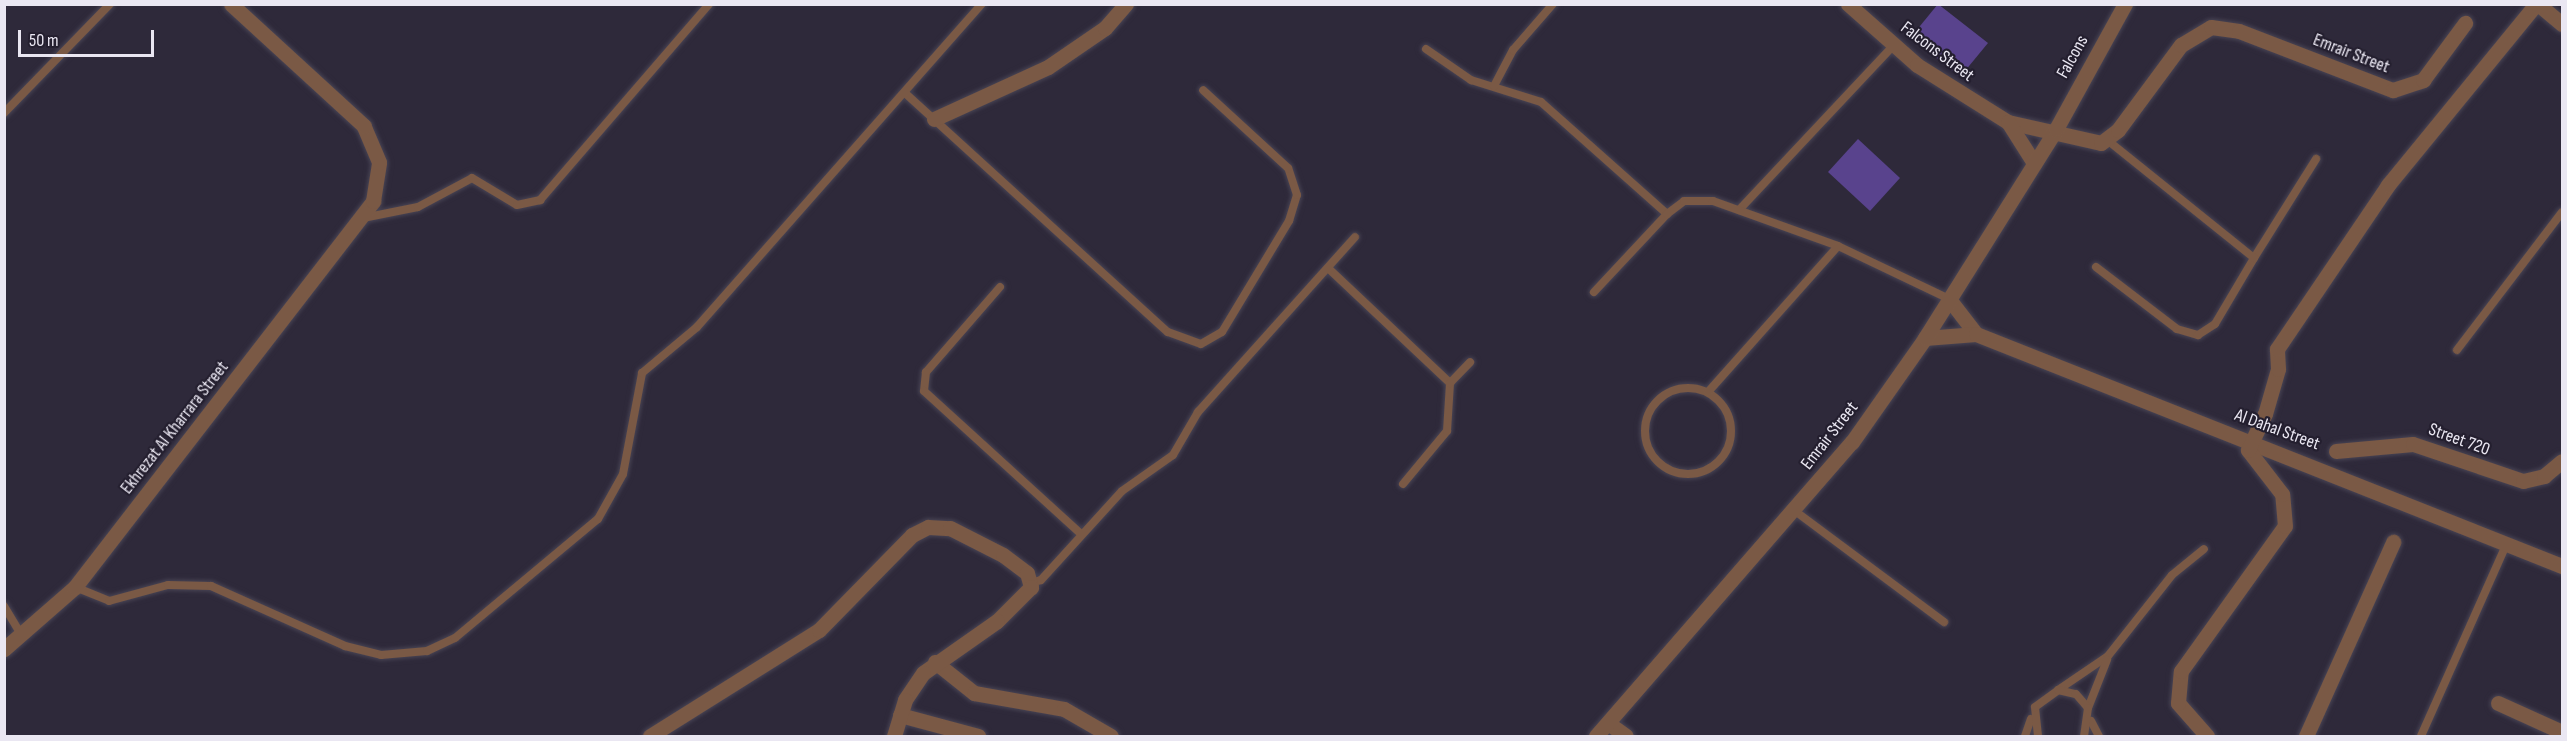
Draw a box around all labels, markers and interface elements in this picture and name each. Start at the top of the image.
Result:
street label: Falcons Street [1896,17,1978,87]
scale bar [21,18,158,56]
text: 50 m [29,30,59,51]
street label: Emrair Street [2310,30,2392,78]
street label: Falcons [2053,32,2093,82]
street label: Ekhrezat Al Kharrara Street [116,357,234,499]
street label: Emrair Street [1797,398,1863,474]
street label: Al Dahal Street [2232,405,2322,455]
street label: Street 720 [2425,419,2493,461]

